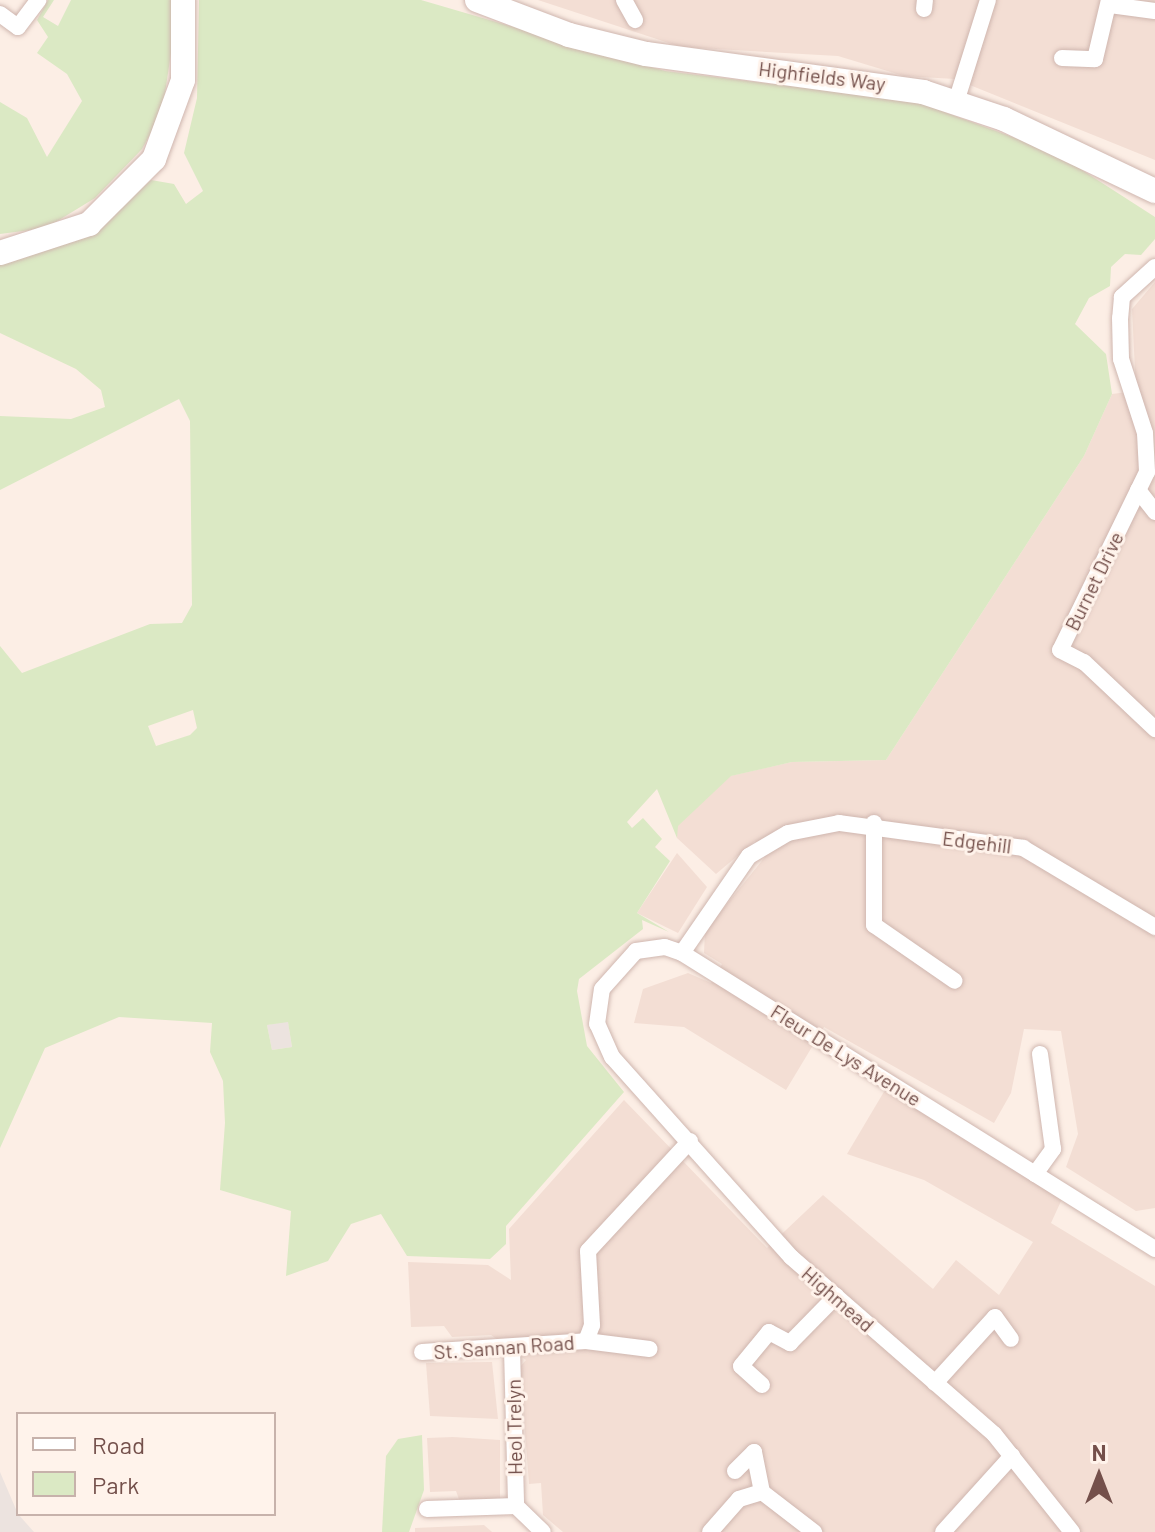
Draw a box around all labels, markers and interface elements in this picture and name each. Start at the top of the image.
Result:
street label: Highfields Way [757,56,887,96]
street label: Burnet Drive [1060,528,1128,634]
street label: Edgehill [941,826,1013,858]
street label: Fleur De Lys Avenue [766,999,926,1111]
street label: Highmead [797,1261,879,1337]
street label: St. Sannan Road [433,1330,575,1364]
street label: Heol Trelyn [501,1379,527,1475]
legend [16,1412,276,1516]
text: Road [92,1430,145,1459]
north arrow [1059,1436,1139,1516]
text: N [1092,1439,1106,1465]
text: Park [92,1470,139,1499]

